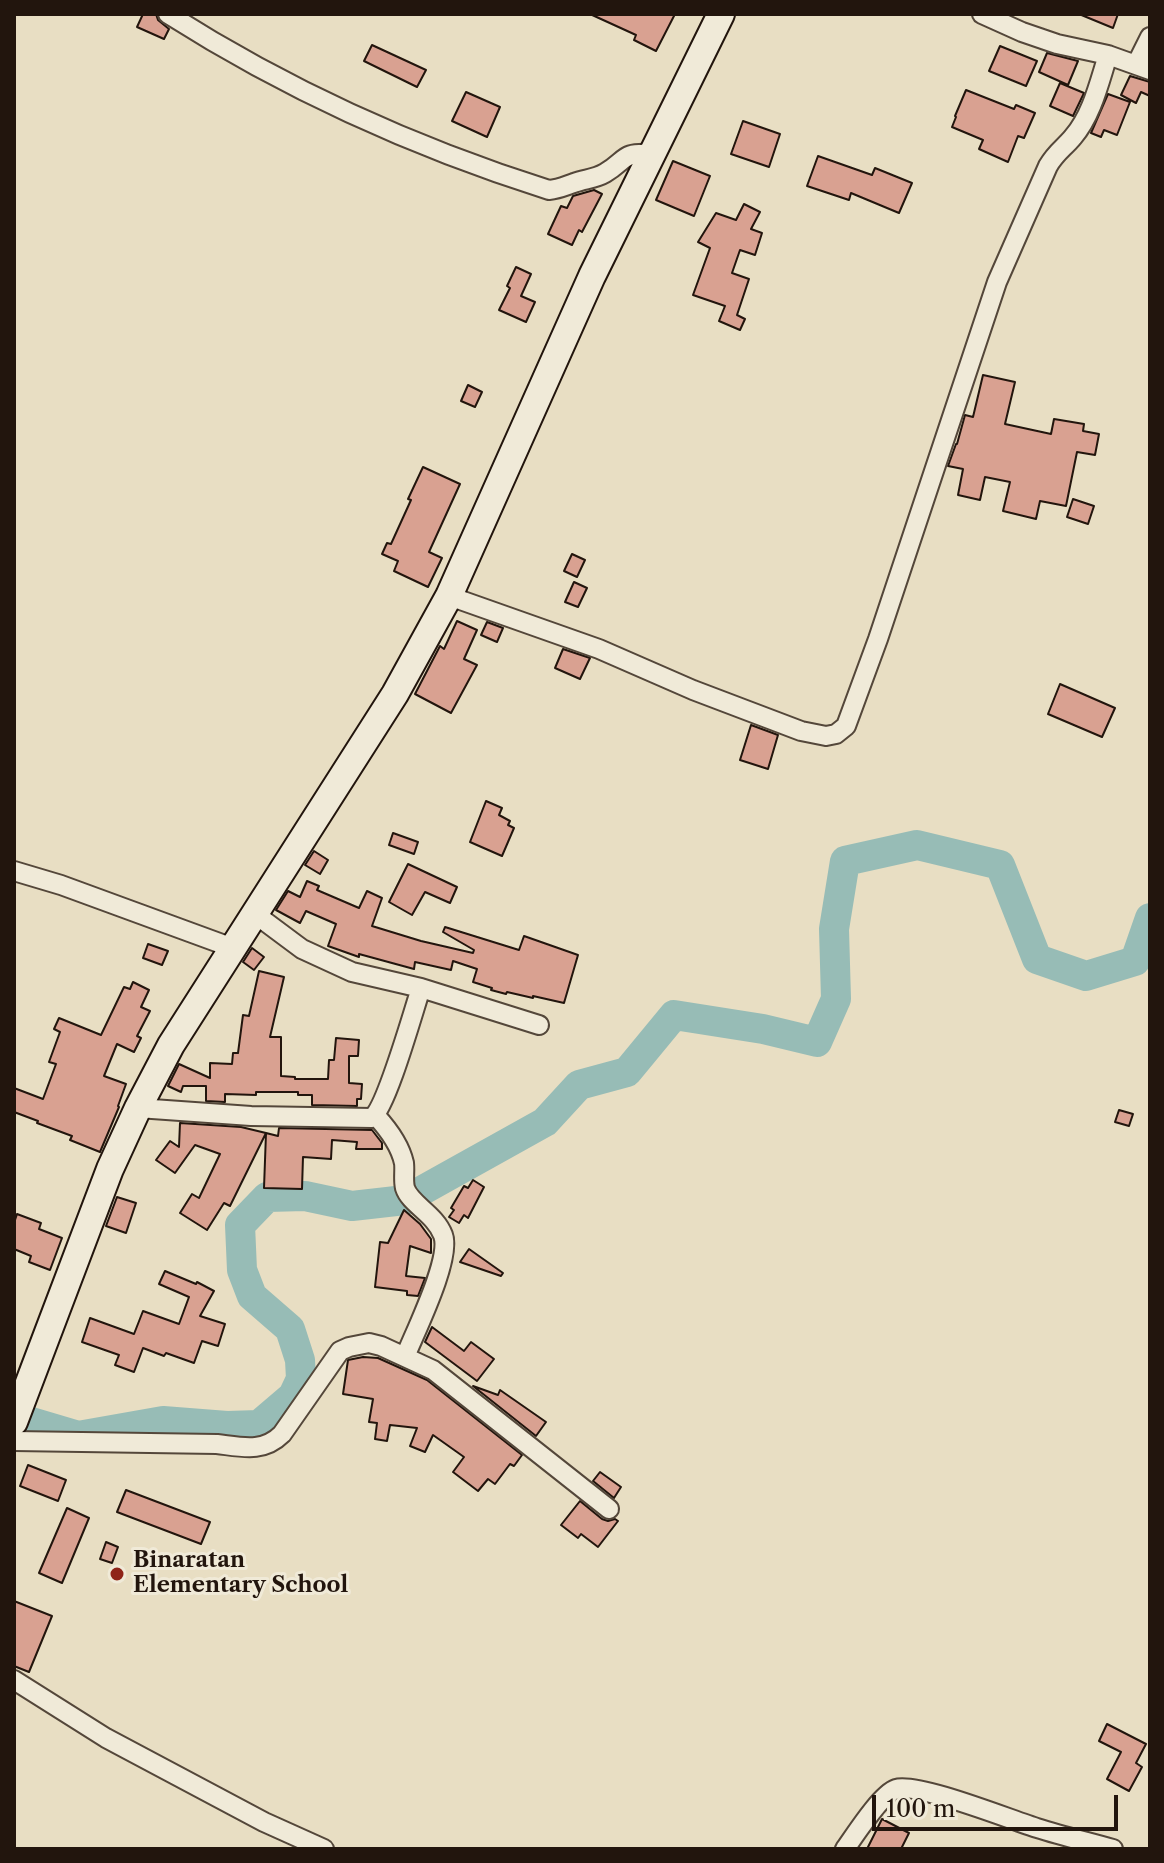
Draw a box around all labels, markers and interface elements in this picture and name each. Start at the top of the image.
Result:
place label: Binaratan Elementary School [133,1548,348,1600]
marker: Binaratan Elementary School [108,1565,126,1583]
scale bar [876,1779,1122,1829]
text: 100 m [886,1794,955,1823]

